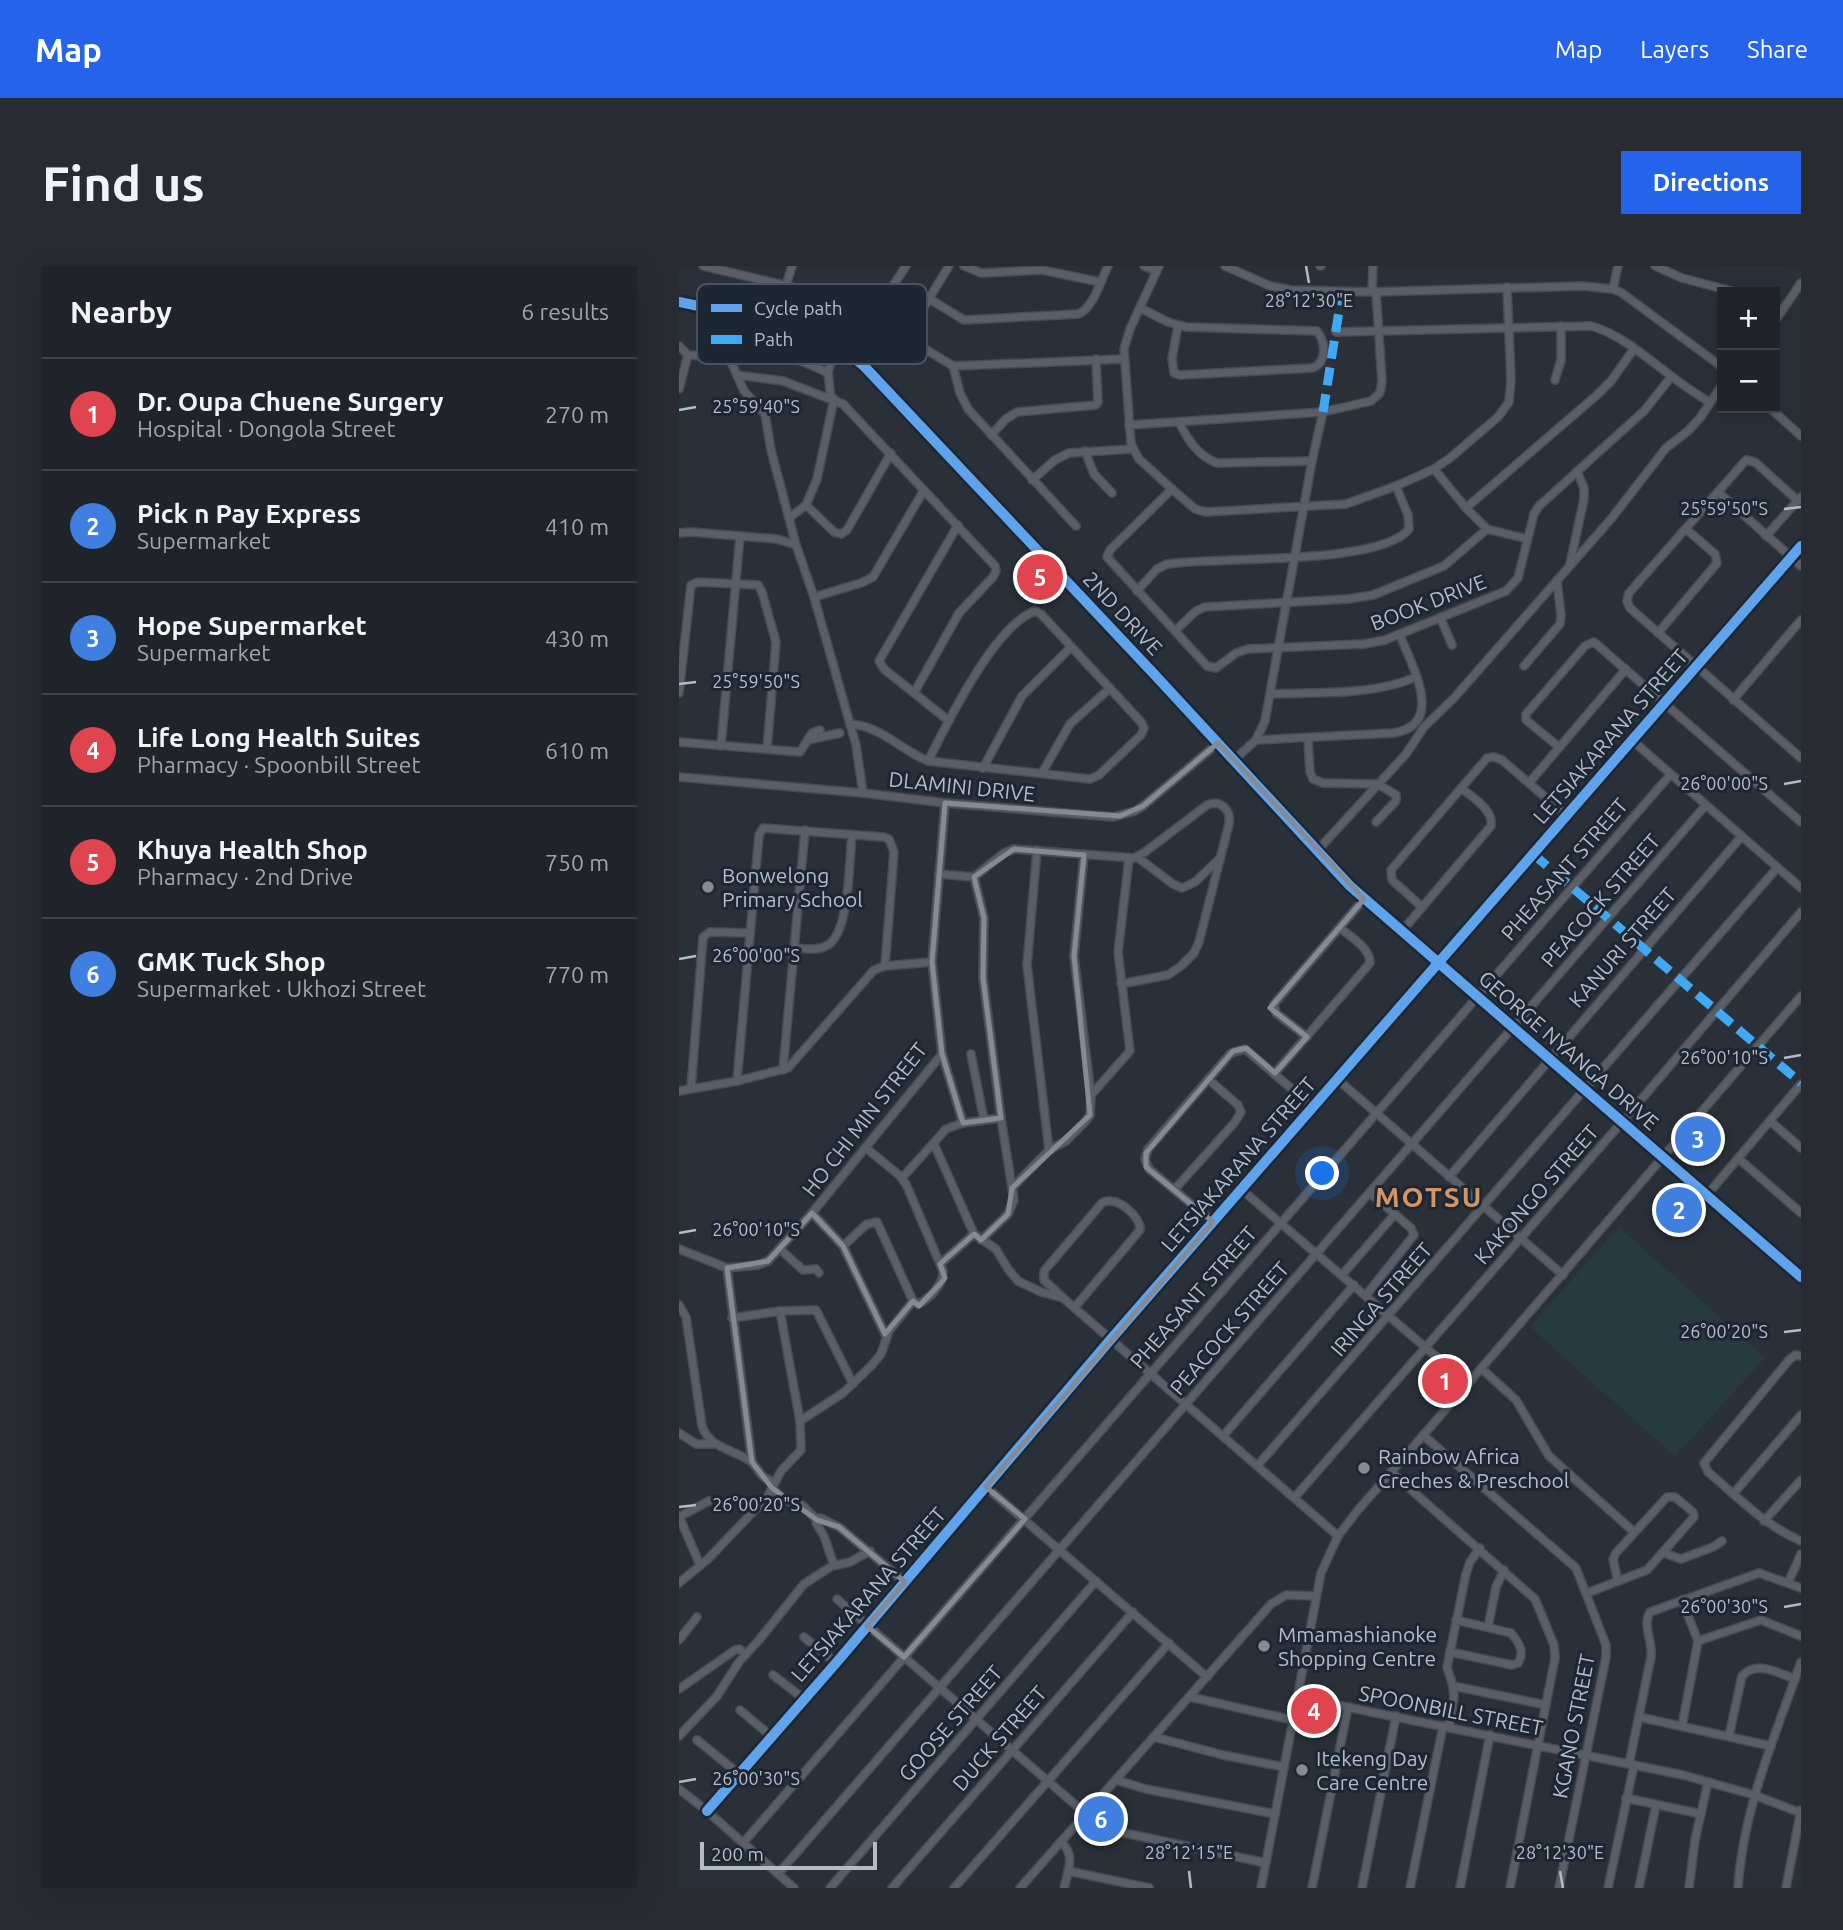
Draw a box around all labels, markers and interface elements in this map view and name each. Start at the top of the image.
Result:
text: Map [35,31,102,68]
text: Map [1555,36,1602,63]
text: Layers [1640,36,1709,63]
text: Share [1747,36,1808,63]
button: Directions [1621,151,1801,214]
text: Find us [42,155,205,210]
legend [697,284,927,364]
map controls [1717,287,1780,413]
button: + [1717,287,1780,350]
text: 28°12'30"E [1265,290,1353,310]
text: Nearby [70,295,172,329]
text: Cycle path [754,297,843,319]
text: 6 results [521,299,609,324]
text: Path [754,328,793,350]
button: − [1717,350,1780,413]
text: Dr. Oupa Chuene Surgery [137,387,444,416]
text: 25°59'40"S [712,396,800,416]
text: 1 [87,402,99,427]
text: 270 m [545,402,609,427]
text: Hospital · Dongola Street [137,416,395,441]
text: 25°59'50"S [1680,498,1768,518]
text: Pick n Pay Express [137,499,361,528]
text: 2 [87,514,99,539]
text: 410 m [545,514,609,539]
text: Supermarket [137,528,270,553]
pin: 5 [1017,551,1063,603]
street label: 2ND DRIVE [1078,566,1168,660]
street label: BOOK DRIVE [1367,569,1489,635]
text: Hope Supermarket [137,611,367,640]
text: 3 [87,626,99,651]
text: 430 m [545,626,609,651]
text: Supermarket [137,640,270,665]
street label: LETSIAKARANA STREET [1528,644,1692,828]
text: 25°59'50"S [712,671,800,691]
text: Life Long Health Suites [137,723,421,752]
text: 4 [87,738,99,763]
text: 610 m [545,738,609,763]
text: Pharmacy · Spoonbill Street [137,752,420,777]
street label: DLAMINI DRIVE [888,766,1036,806]
text: 26°00'00"S [1680,773,1768,793]
street label: PHEASANT STREET [1496,793,1632,945]
street label: PEACOCK STREET [1536,828,1665,971]
text: Khuya Health Shop [137,835,368,864]
text: 5 [87,850,99,875]
text: 750 m [545,850,609,875]
place label: Bonwelong Primary School [722,863,863,911]
text: Pharmacy · 2nd Drive [137,864,354,889]
marker: Bonwelong Primary School [700,879,716,895]
street label: KANURI STREET [1563,882,1681,1012]
text: 26°00'00"S [712,945,800,965]
text: GMK Tuck Shop [137,947,326,976]
text: 6 [87,962,99,987]
text: 770 m [545,962,609,987]
street label: GEORGE NYANGA DRIVE [1474,965,1664,1135]
text: Supermarket · Ukhozi Street [137,976,426,1001]
street label: HO CHI MIN STREET [797,1037,931,1200]
text: 26°00'10"S [1680,1047,1768,1067]
street label: LETSIAKARANA STREET [1156,1072,1320,1256]
pin: 3 [1675,1113,1721,1165]
street label: KAKONGO STREET [1469,1119,1603,1269]
your location [1305,1156,1339,1190]
district label: MOTSU [1375,1181,1483,1212]
pin: 2 [1656,1184,1702,1236]
text: 26°00'10"S [712,1219,800,1239]
street label: PHEASANT STREET [1125,1221,1261,1373]
street label: IRINGA STREET [1325,1237,1437,1361]
street label: PEACOCK STREET [1165,1256,1294,1399]
text: 26°00'20"S [1680,1321,1768,1341]
pin: 1 [1422,1355,1468,1407]
place label: Rainbow Africa Creches & Preschool [1378,1444,1569,1492]
marker: Rainbow Africa Creches & Preschool [1356,1460,1372,1476]
text: 26°00'20"S [712,1494,800,1514]
street label: LETSIAKARANA STREET [786,1502,950,1686]
text: 26°00'30"S [1680,1596,1768,1616]
place label: Mmamashianoke Shopping Centre [1278,1622,1437,1670]
marker: Mmamashianoke Shopping Centre [1256,1638,1272,1654]
street label: KGANO STREET [1547,1651,1599,1800]
street label: GOOSE STREET [893,1660,1007,1786]
street label: SPOONBILL STREET [1357,1680,1545,1740]
street label: DUCK STREET [947,1681,1051,1795]
pin: 4 [1291,1685,1337,1737]
place label: Itekeng Day Care Centre [1316,1746,1428,1794]
marker: Itekeng Day Care Centre [1294,1762,1310,1778]
text: 26°00'30"S [712,1768,800,1788]
pin: 6 [1078,1793,1124,1845]
scale bar [700,1839,877,1871]
text: 28°12'15"E [1145,1842,1233,1862]
text: 28°12'30"E [1516,1842,1604,1862]
text: 200 m [711,1843,764,1865]

